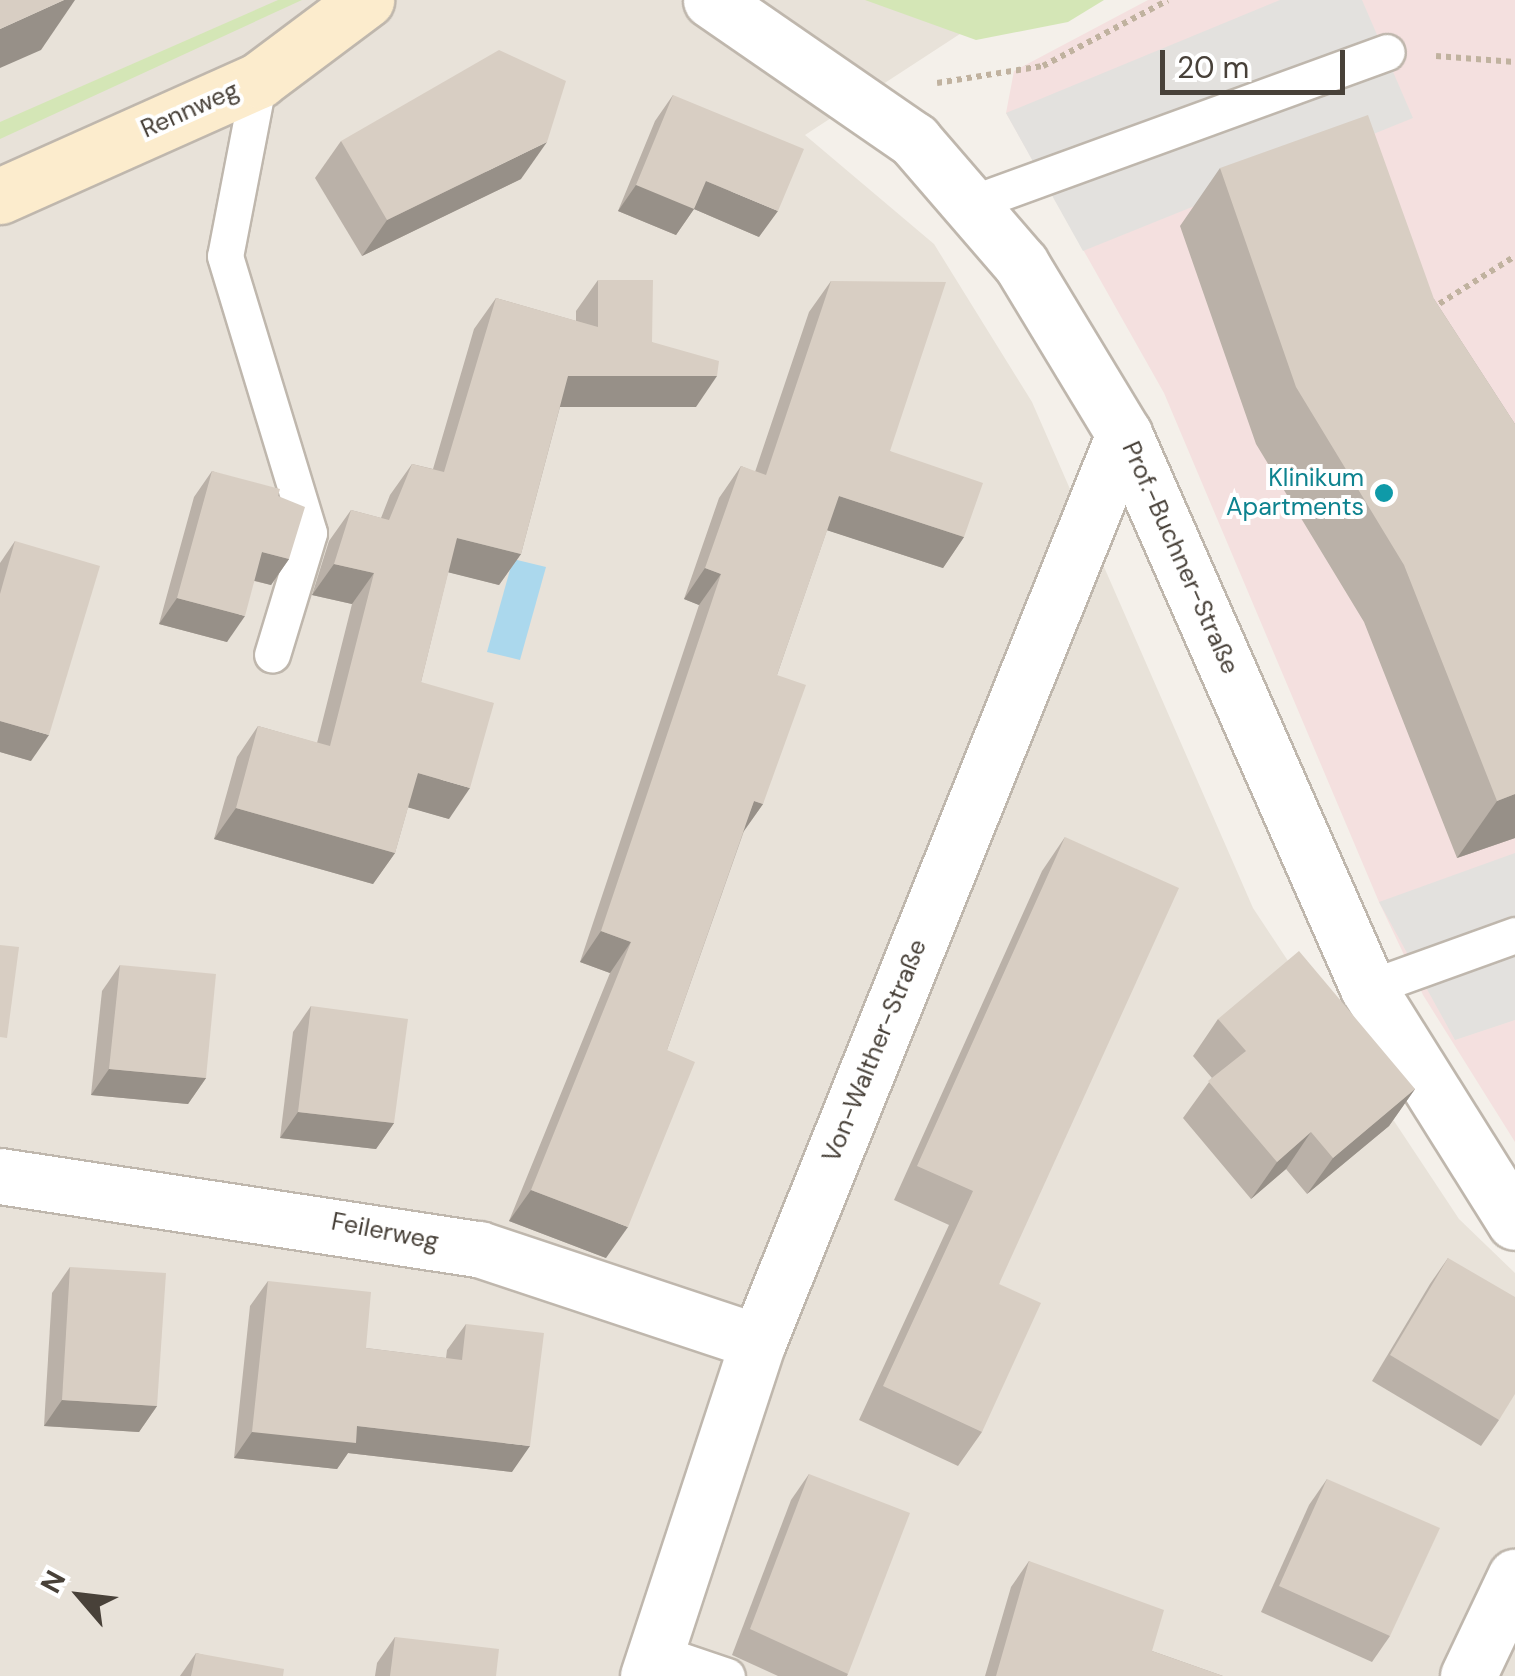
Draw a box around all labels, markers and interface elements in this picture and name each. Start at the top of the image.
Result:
scale bar [1165,30,1350,92]
text: 20 m [1177,48,1249,87]
street label: Rennweg [137,75,243,145]
street label: Prof.-Buchner-Straße [1115,437,1245,679]
place label: Klinikum Apartments [1226,464,1364,523]
marker: Klinikum Apartments [1373,482,1395,504]
street label: Von-Walther-Straße [817,935,933,1167]
street label: Feilerweg [329,1207,441,1257]
north arrow [30,1546,130,1646]
text: N [32,1564,74,1599]

